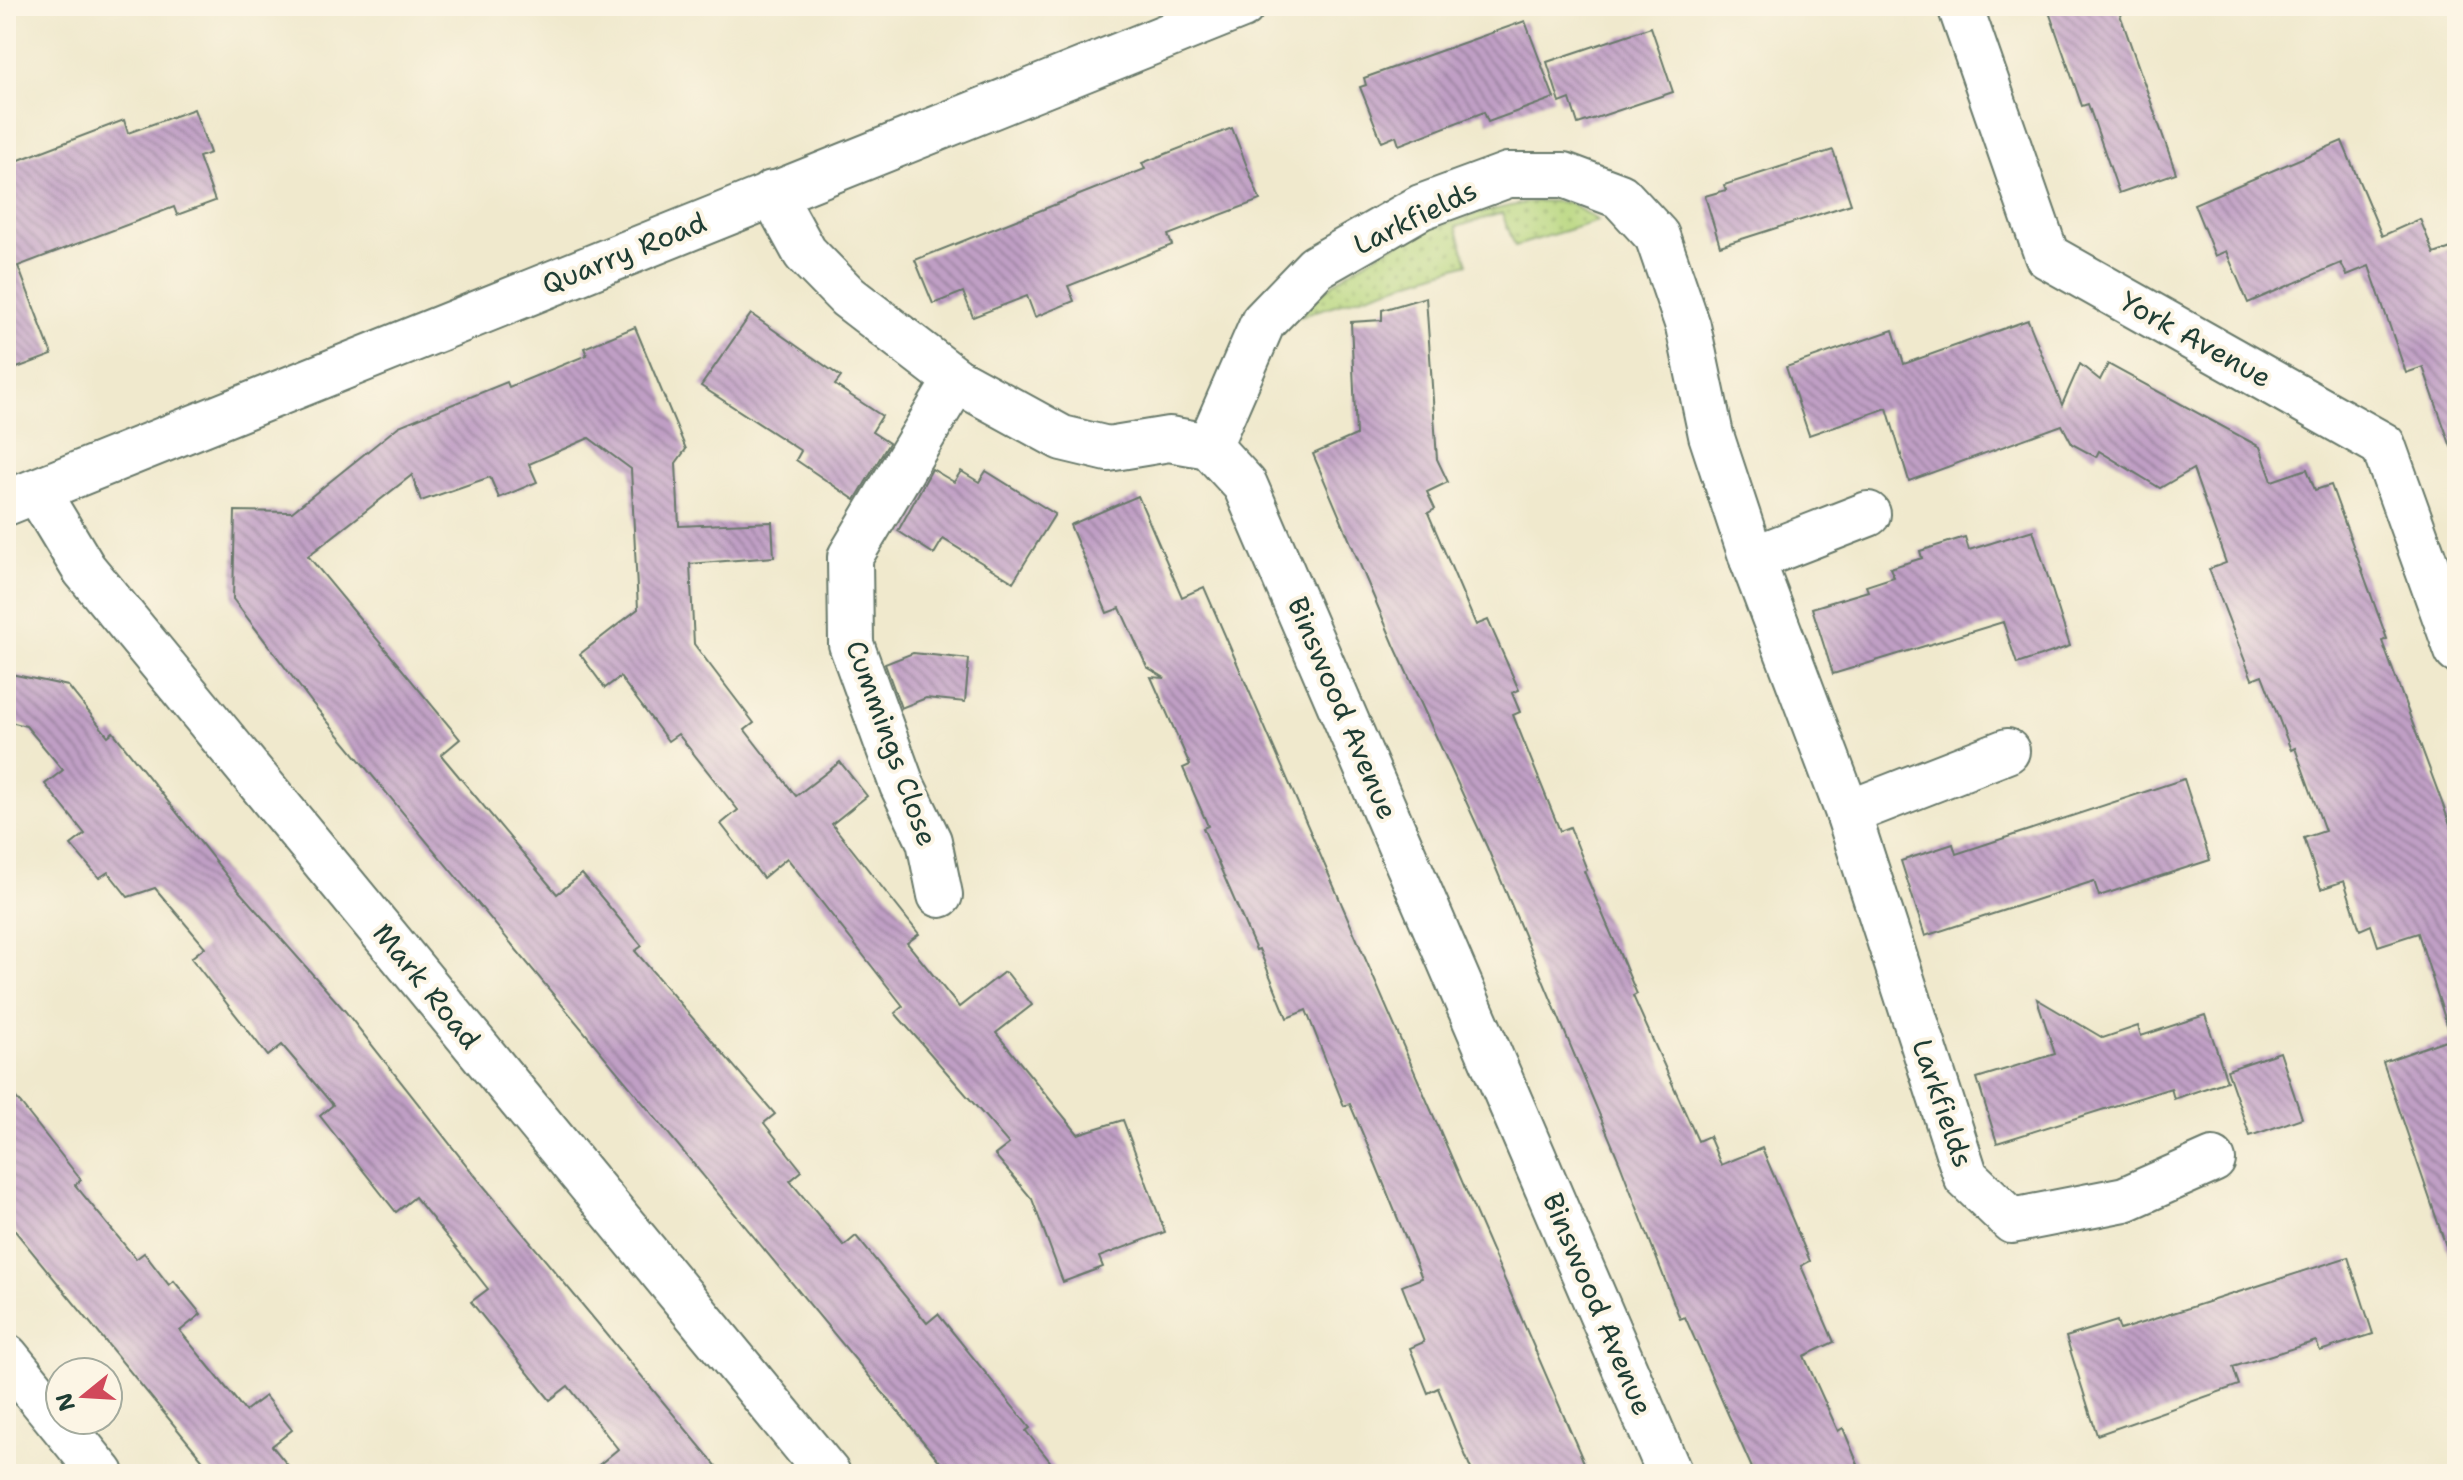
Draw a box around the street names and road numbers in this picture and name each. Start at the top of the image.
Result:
street label: Larkfields [1347,171,1483,263]
street label: Quarry Road [536,203,712,303]
street label: York Avenue [2114,282,2278,396]
street label: Binswood Avenue [1279,591,1407,825]
street label: Cummings Close [837,635,947,851]
street label: Mark Road [364,915,490,1057]
street label: Larkfields [1903,1034,1983,1172]
street label: Binswood Avenue [1534,1187,1662,1421]

